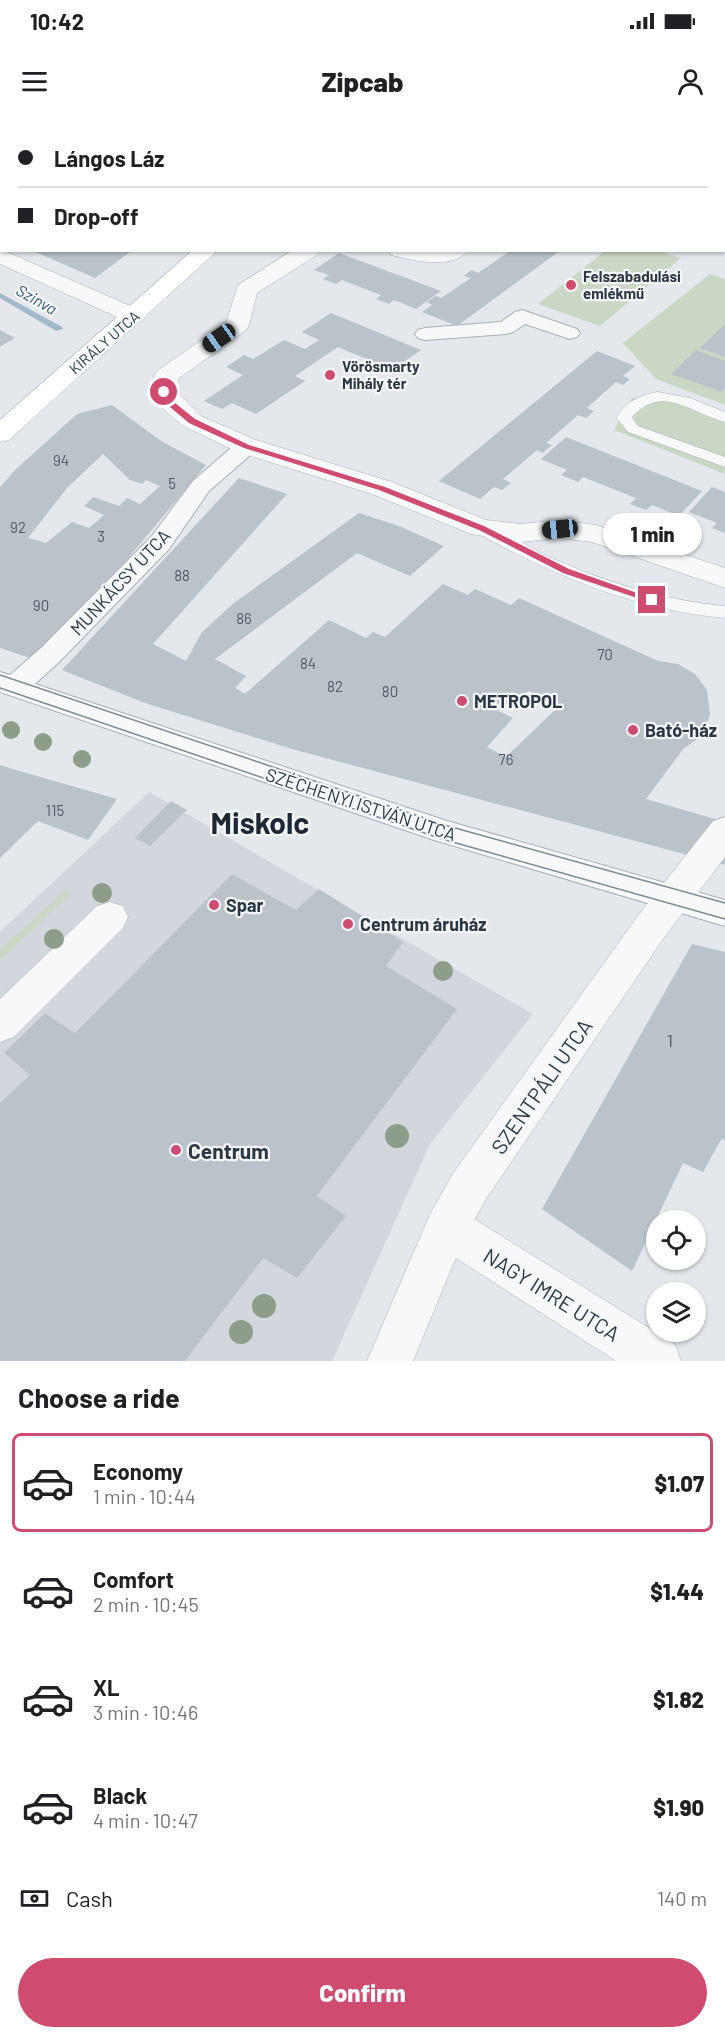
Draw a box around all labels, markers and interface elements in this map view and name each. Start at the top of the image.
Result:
text: 10:42 [30,8,84,34]
icon: menu [18,65,51,98]
text: Zipcab [321,65,404,97]
icon: person [674,65,707,98]
text: Lángos Láz [54,145,165,171]
text: Drop-off [54,203,138,229]
place label: Felszabadulási emlékmű [583,267,681,302]
marker: Felszabadulási emlékmű [564,278,578,292]
water label: Szinva [13,280,61,318]
street label: KIRÁLY UTCA [65,307,143,377]
car [199,320,239,356]
place label: Vörösmarty Mihály tér [342,357,420,392]
marker: Vörösmarty Mihály tér [323,368,337,382]
route start [150,378,177,405]
house number: 94 [53,451,69,469]
house number: 5 [168,474,176,492]
callout: 1 min [602,513,702,555]
house number: 92 [10,518,26,536]
car [541,518,579,540]
text: 1 min [631,522,674,546]
street label: MUNKÁCSY UTCA [65,524,175,640]
house number: 3 [97,527,105,545]
house number: 88 [174,566,190,584]
route end [638,586,665,613]
house number: 90 [33,596,49,614]
house number: 86 [236,609,252,627]
house number: 70 [597,645,613,663]
house number: 84 [300,654,316,672]
house number: 82 [327,677,343,695]
house number: 80 [382,682,398,700]
place label: METROPOL [474,690,562,712]
marker: METROPOL [455,694,469,708]
place label: Bató-ház [645,719,717,741]
marker: Bató-ház [626,723,640,737]
house number: 76 [499,750,513,768]
street label: SZÉCHENYI ISTVÁN UTCA [263,763,459,845]
house number: 115 [46,801,64,819]
district label: Miskolc [211,804,309,840]
place label: Spar [226,894,263,916]
marker: Spar [207,898,221,912]
place label: Centrum áruház [360,913,487,935]
marker: Centrum áruház [341,917,355,931]
street label: SZENTPÁLI UTCA [485,1014,597,1158]
house number: 1 [667,1029,673,1051]
place label: Centrum [188,1138,269,1163]
marker: Centrum [169,1143,183,1157]
map controls [646,1210,706,1342]
button: locate [646,1210,706,1270]
street label: NAGY IMRE UTCA [479,1242,625,1346]
button: layers [646,1282,706,1342]
text: Choose a ride [18,1381,180,1413]
icon: car [21,1456,75,1510]
text: Economy [93,1458,183,1484]
text: $1.07 [654,1470,704,1496]
text: 1 min · 10:44 [93,1484,196,1508]
icon: car [21,1564,75,1618]
text: Comfort [93,1566,174,1592]
text: $1.44 [650,1578,704,1604]
text: 2 min · 10:45 [93,1592,199,1616]
icon: car [21,1672,75,1726]
text: XL [93,1674,119,1700]
text: $1.82 [653,1686,704,1712]
text: 3 min · 10:46 [93,1700,198,1724]
icon: car [21,1780,75,1834]
text: Black [93,1782,147,1808]
text: $1.90 [653,1794,704,1820]
text: 4 min · 10:47 [93,1808,198,1832]
icon: cash [18,1882,51,1915]
text: Cash [66,1885,113,1911]
text: 140 m [657,1886,707,1910]
button: Confirm [18,1958,707,2027]

